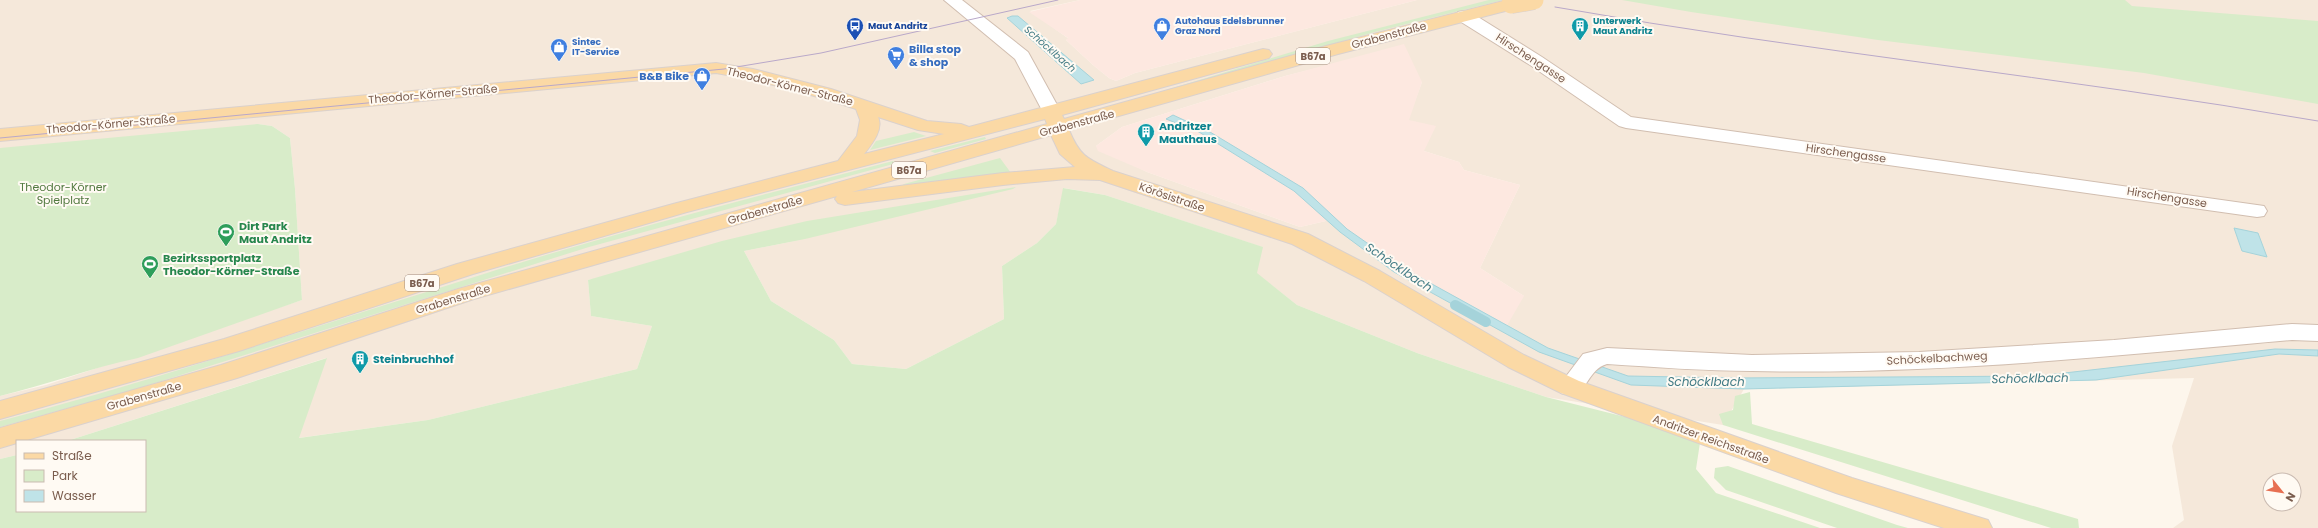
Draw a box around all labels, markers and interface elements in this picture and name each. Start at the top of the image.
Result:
place label: Autohaus Edelsbrunner Graz Nord [1175,15,1284,37]
place label: Unterwerk Maut Andritz [1593,15,1653,37]
bus stop icon: Maut Andritz [845,16,865,41]
shop icon: Autohaus Edelsbrunner Graz Nord [1152,16,1172,41]
building icon: Unterwerk Maut Andritz [1570,16,1590,41]
street label: Grabenstraße [1350,17,1428,53]
place label: Maut Andritz [868,20,928,32]
water label: Schöcklbach [1021,22,1079,76]
street label: Hirschengasse [1493,29,1569,87]
place label: Sintec IT-Service [572,36,620,58]
shop icon: Sintec IT-Service [549,37,569,62]
place label: Billa stop & shop [909,41,961,70]
supermarket icon: Billa stop & shop [886,45,906,70]
road number: B67a [1296,48,1330,64]
street label: Theodor-Körner-Straße [725,63,855,109]
shop icon: B&B Bike [692,66,712,91]
place label: B&B Bike [639,68,689,84]
street label: Theodor-Körner-Straße [368,80,498,108]
street label: Grabenstraße [1038,105,1116,141]
street label: Theodor-Körner-Straße [46,110,176,138]
place label: Andritzer Mauthaus [1159,118,1217,147]
building icon: Andritzer Mauthaus [1136,122,1156,147]
street label: Hirschengasse [1805,139,1887,167]
road number: B67a [892,162,926,178]
street label: Körösistraße [1137,178,1207,216]
park label: Theodor-Körner Spielplatz [19,179,107,208]
street label: Hirschengasse [2126,183,2208,211]
street label: Grabenstraße [726,192,804,228]
place label: Dirt Park Maut Andritz [239,218,312,247]
sports icon: Dirt Park Maut Andritz [216,222,236,247]
water label: Schöcklbach [1362,238,1436,296]
place label: Bezirkssportplatz Theodor-Körner-Straße [163,250,300,279]
sports icon: Bezirkssportplatz Theodor-Körner-Straße [140,254,160,279]
road number: B67a [405,275,439,291]
street label: Grabenstraße [414,280,492,318]
street label: Schöckelbachweg [1886,347,1988,369]
building icon: Steinbruchhof [350,349,370,374]
place label: Steinbruchhof [373,351,454,367]
water label: Schöcklbach [1991,369,2069,387]
water label: Schöcklbach [1667,373,1745,390]
street label: Grabenstraße [105,378,183,414]
street label: Andritzer Reichsstraße [1651,410,1772,468]
legend [16,440,146,512]
text: Straße [52,447,92,464]
text: Park [52,467,79,484]
north arrow [2262,472,2302,512]
text: Wasser [52,487,97,504]
text: N [2282,489,2300,505]

